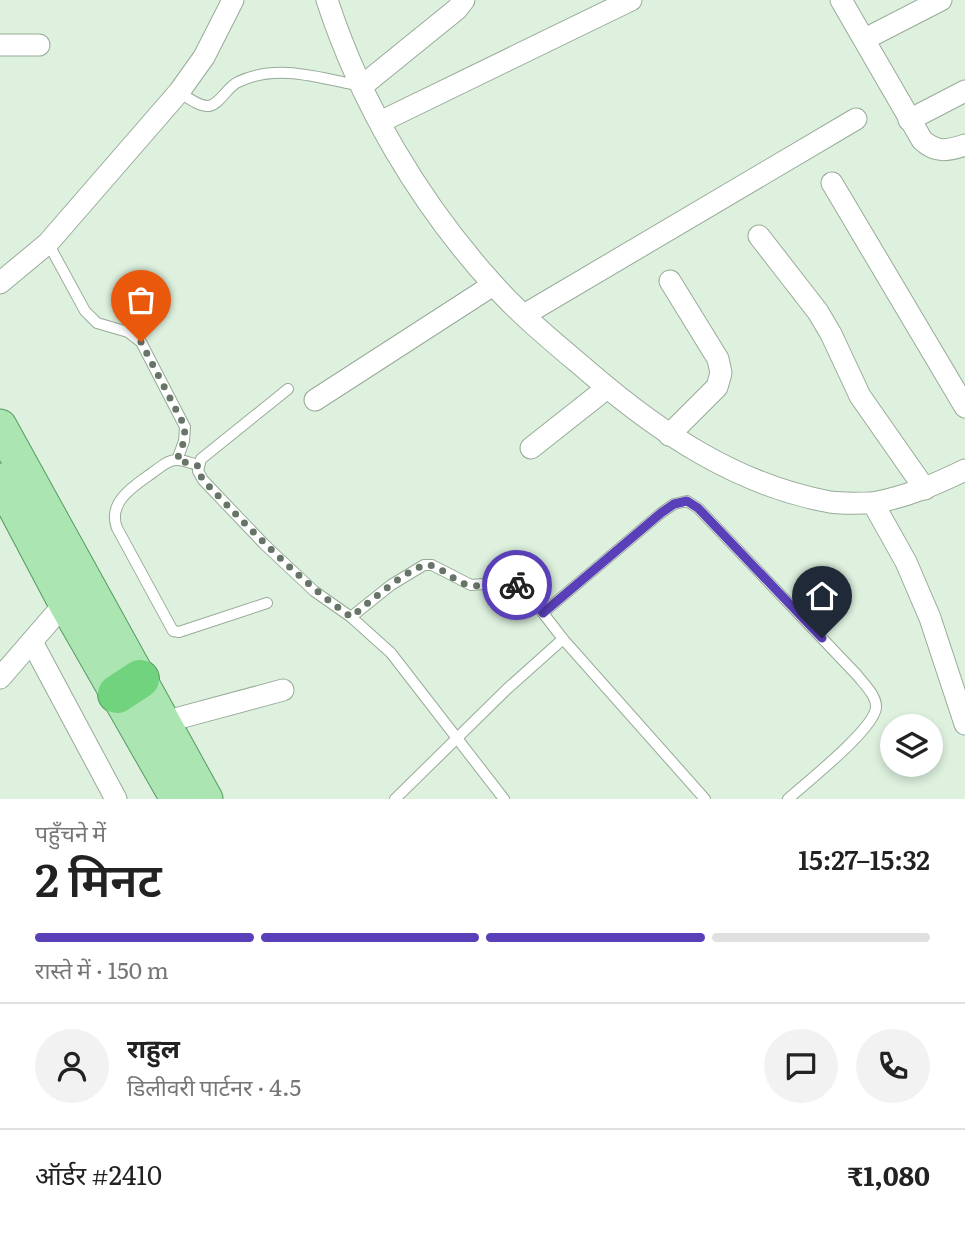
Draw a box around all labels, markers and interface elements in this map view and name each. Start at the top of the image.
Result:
pin [111,270,171,342]
icon: bag [122,281,160,319]
courier [482,550,552,620]
icon: bike [498,566,536,604]
pin [792,566,852,638]
icon: home [803,577,841,615]
map controls [880,714,943,777]
button: layers [880,714,943,777]
text: पहुँचने में [35,815,106,849]
text: 15:27–15:32 [798,839,930,878]
text: 2 मिनट [35,843,162,911]
text: रास्ते में · 150 m [35,952,169,986]
text: राहुल [127,1027,180,1066]
button: person [35,1029,109,1103]
button: chat [764,1029,838,1103]
button: phone [856,1029,930,1103]
text: डिलीवरी पार्टनर · 4.5 [127,1069,301,1103]
text: ऑर्डर #2410 [35,1154,162,1193]
text: ₹1,080 [847,1155,930,1194]

